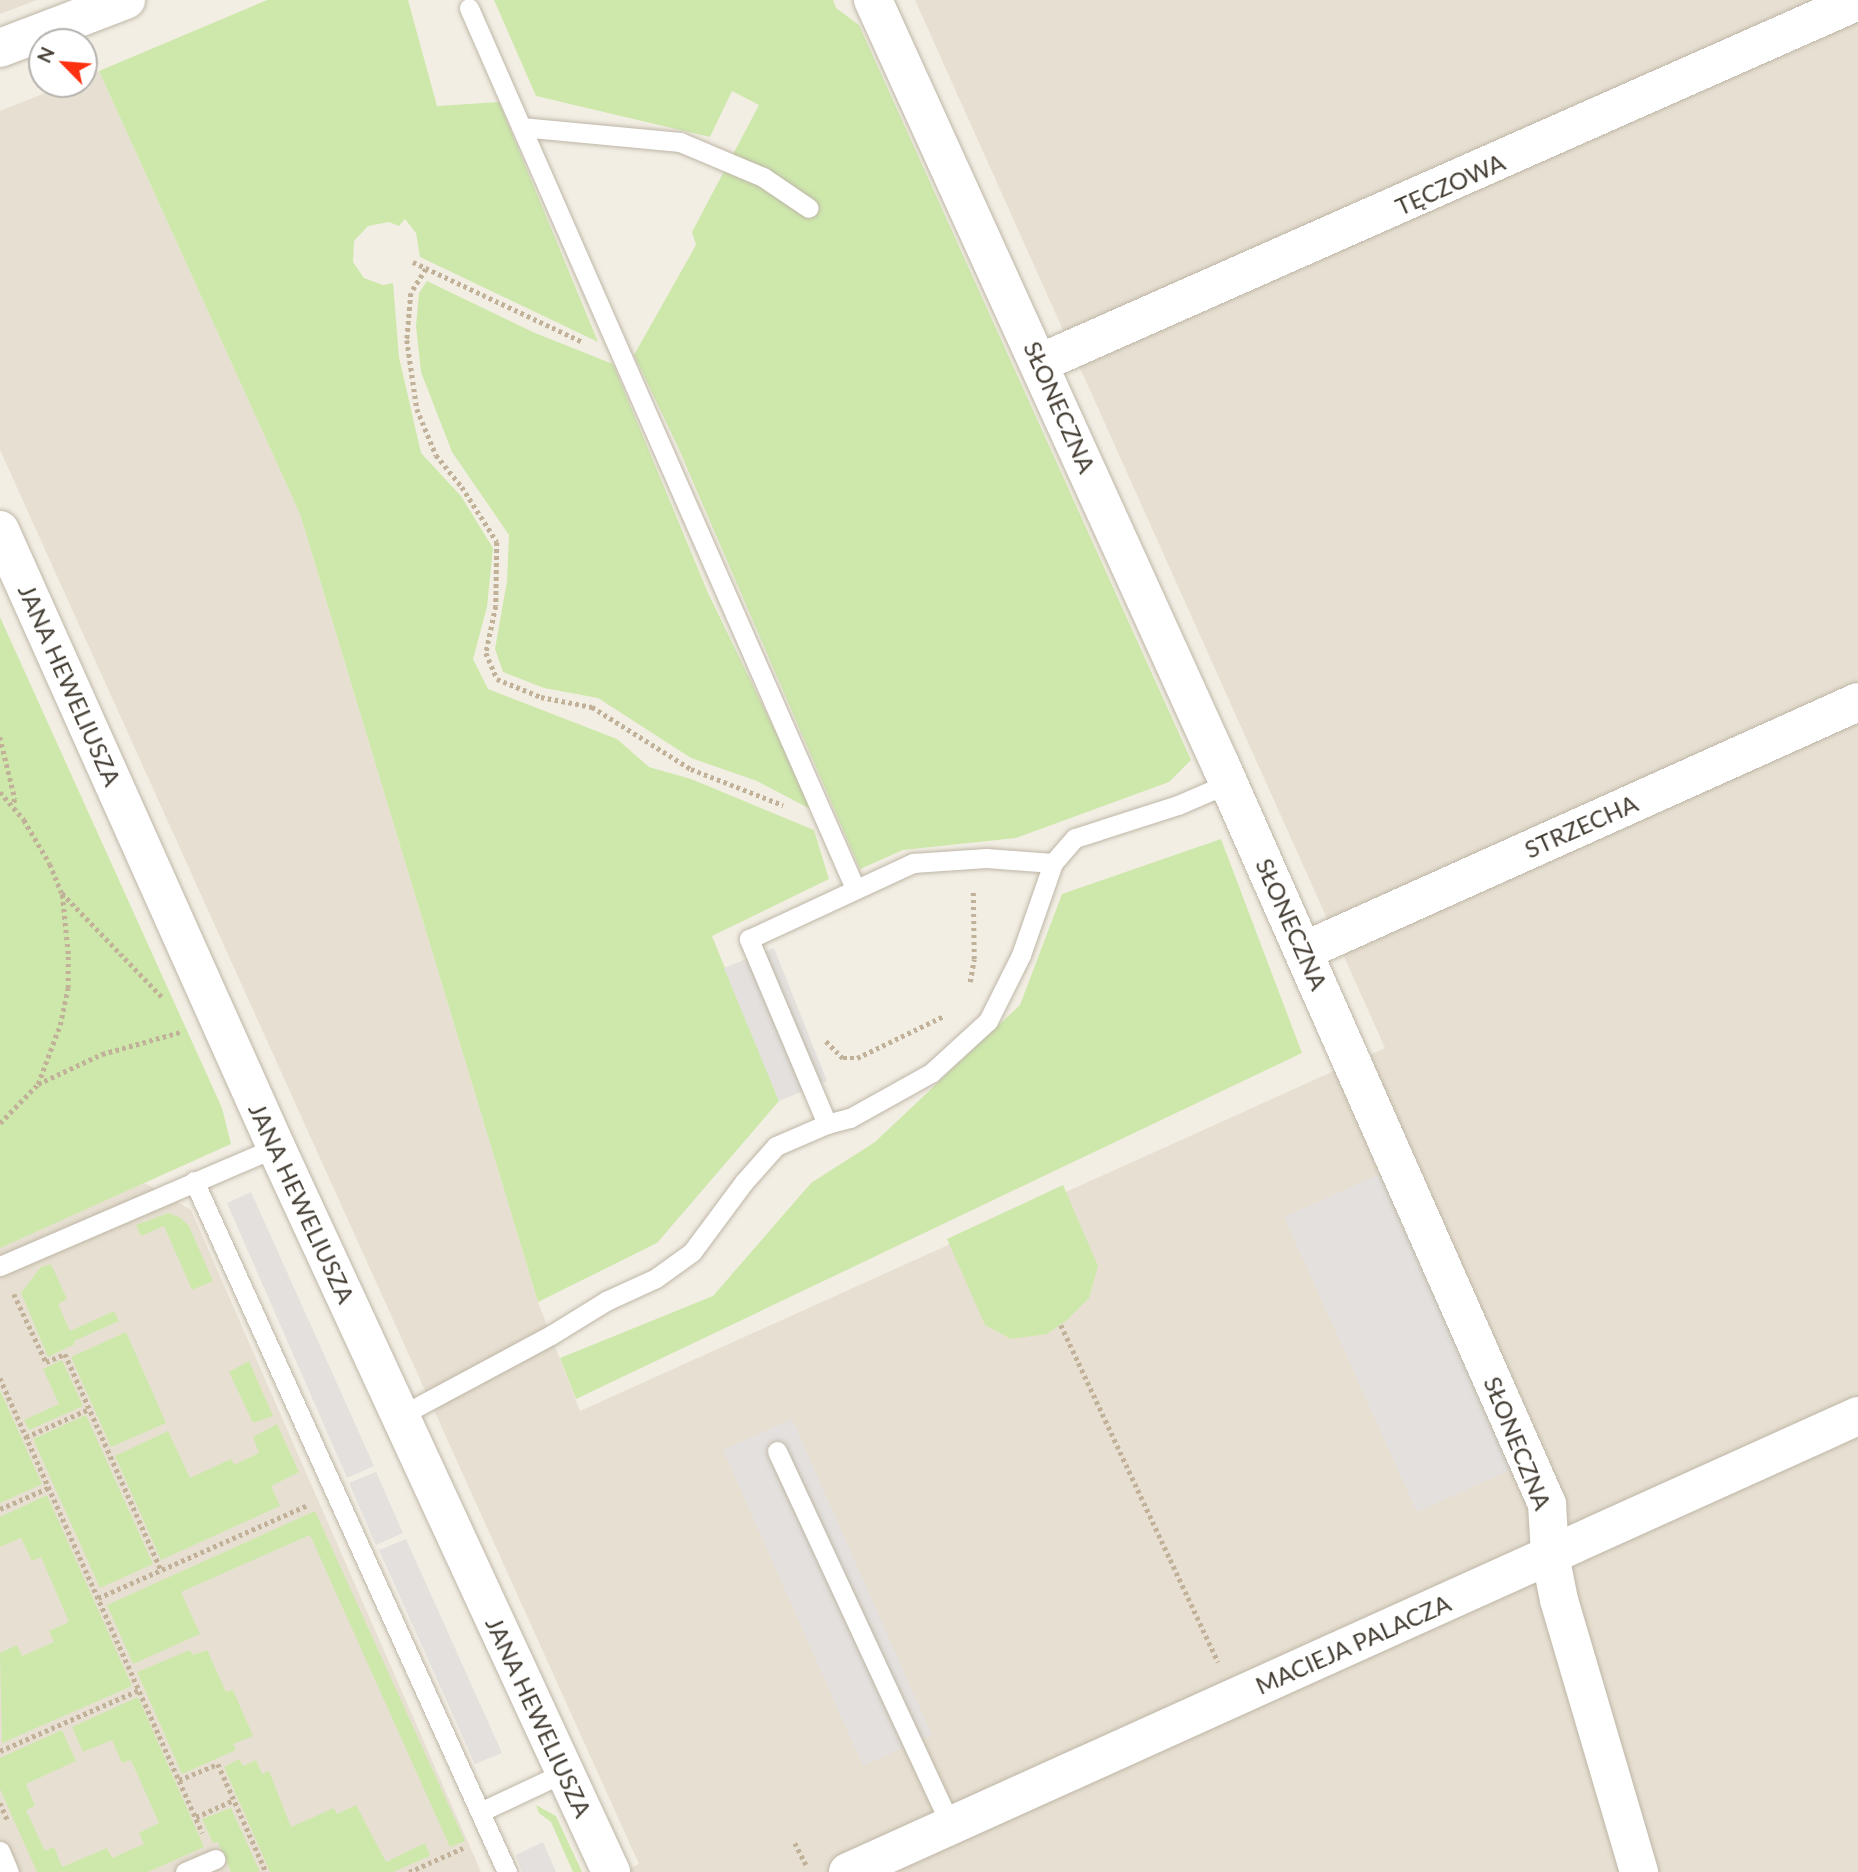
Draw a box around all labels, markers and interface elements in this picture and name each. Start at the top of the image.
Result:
north arrow [28,28,98,98]
text: N [32,43,59,66]
street label: TĘCZOWA [1391,147,1509,221]
street label: SŁONECZNA [1018,337,1102,477]
street label: JANA HEWELIUSZA [12,579,128,791]
street label: STRZECHA [1520,788,1642,864]
street label: SŁONECZNA [1250,854,1334,994]
street label: JANA HEWELIUSZA [243,1098,361,1308]
street label: SŁONECZNA [1478,1372,1558,1514]
street label: MACIEJA PALACZA [1251,1588,1455,1700]
street label: JANA HEWELIUSZA [480,1612,598,1822]

